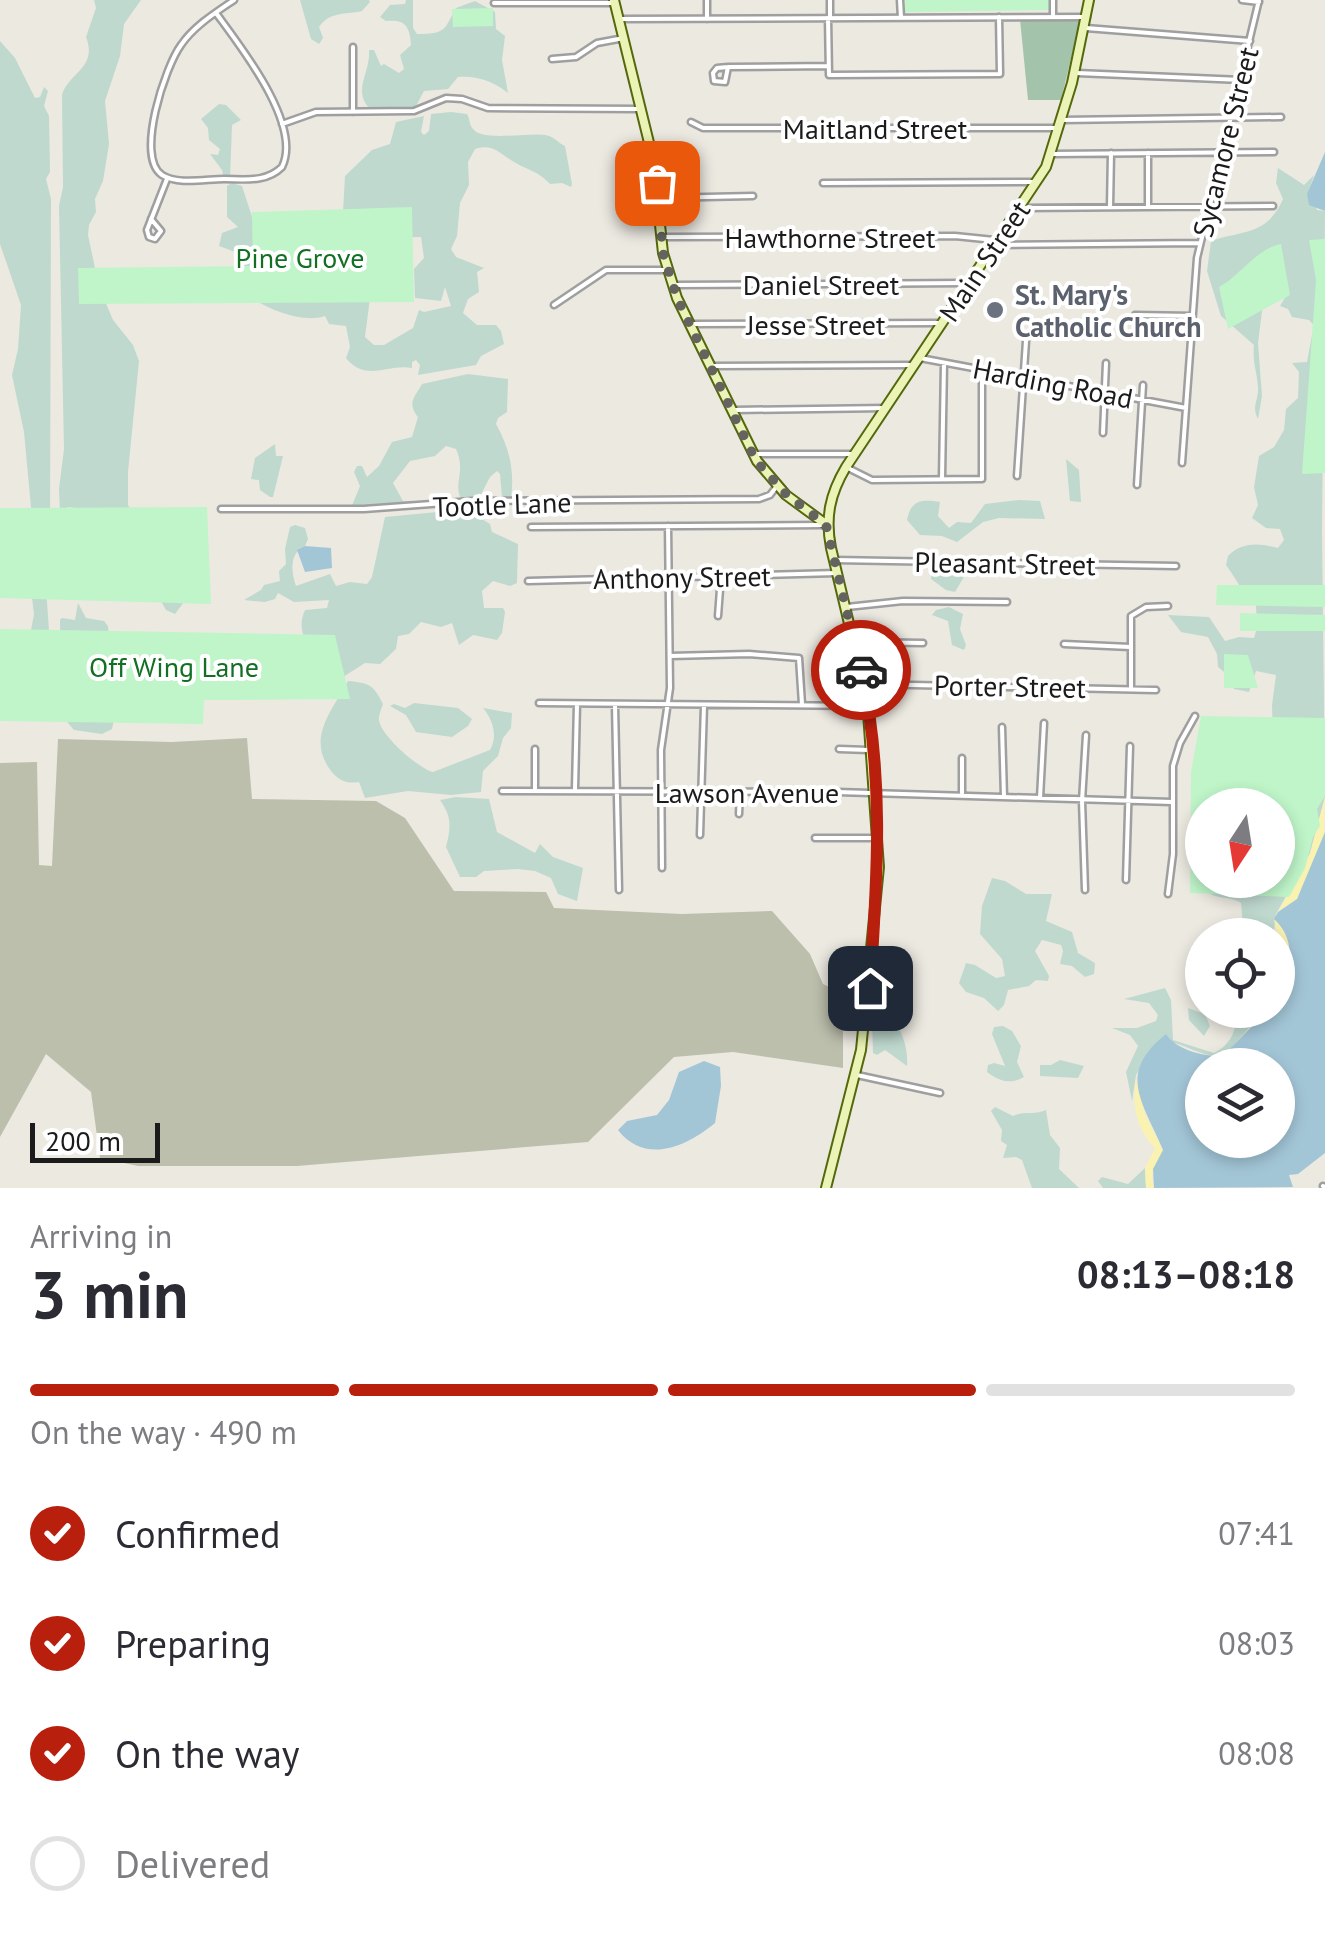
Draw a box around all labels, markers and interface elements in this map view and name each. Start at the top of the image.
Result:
street label: Sycamore Street [1184,43,1267,241]
street label: Maitland Street [783,110,968,147]
pin [615,141,700,226]
icon: bag [630,156,685,211]
street label: Main Street [930,193,1038,328]
street label: Hawthorne Street [724,219,936,256]
park label: Pine Grove [236,239,364,276]
street label: Daniel Street [743,266,900,303]
place label: St. Mary's Catholic Church [1015,276,1201,345]
marker: St. Mary's Catholic Church [984,299,1006,321]
street label: Jesse Street [745,306,886,343]
street label: Harding Road [970,349,1136,417]
street label: Tootle Lane [432,483,572,525]
street label: Pleasant Street [914,543,1097,583]
street label: Anthony Street [593,557,772,597]
courier [811,620,911,720]
icon: car [834,643,889,698]
park label: Off Wing Lane [89,648,259,685]
street label: Porter Street [934,666,1087,706]
street label: Lawson Avenue [655,774,839,811]
north arrow [1185,788,1295,898]
map controls [1185,788,1295,1158]
button: locate [1185,918,1295,1028]
pin [828,946,913,1031]
icon: home [843,961,898,1016]
button: layers [1185,1048,1295,1158]
scale bar [30,1118,160,1162]
text: 200 m [45,1122,121,1159]
text: Arriving in [30,1215,172,1257]
text: 08:13–08:18 [1077,1249,1295,1298]
text: 3 min [30,1252,189,1336]
text: On the way · 490 m [30,1411,297,1453]
icon: check [30,1506,85,1561]
text: Confirmed [115,1509,281,1558]
text: 07:41 [1218,1512,1295,1554]
icon: check [30,1616,85,1671]
text: Preparing [115,1619,271,1668]
text: 08:03 [1218,1622,1295,1664]
icon: check [30,1726,85,1781]
text: On the way [115,1729,300,1778]
text: 08:08 [1218,1732,1295,1774]
text: Delivered [115,1839,270,1888]

